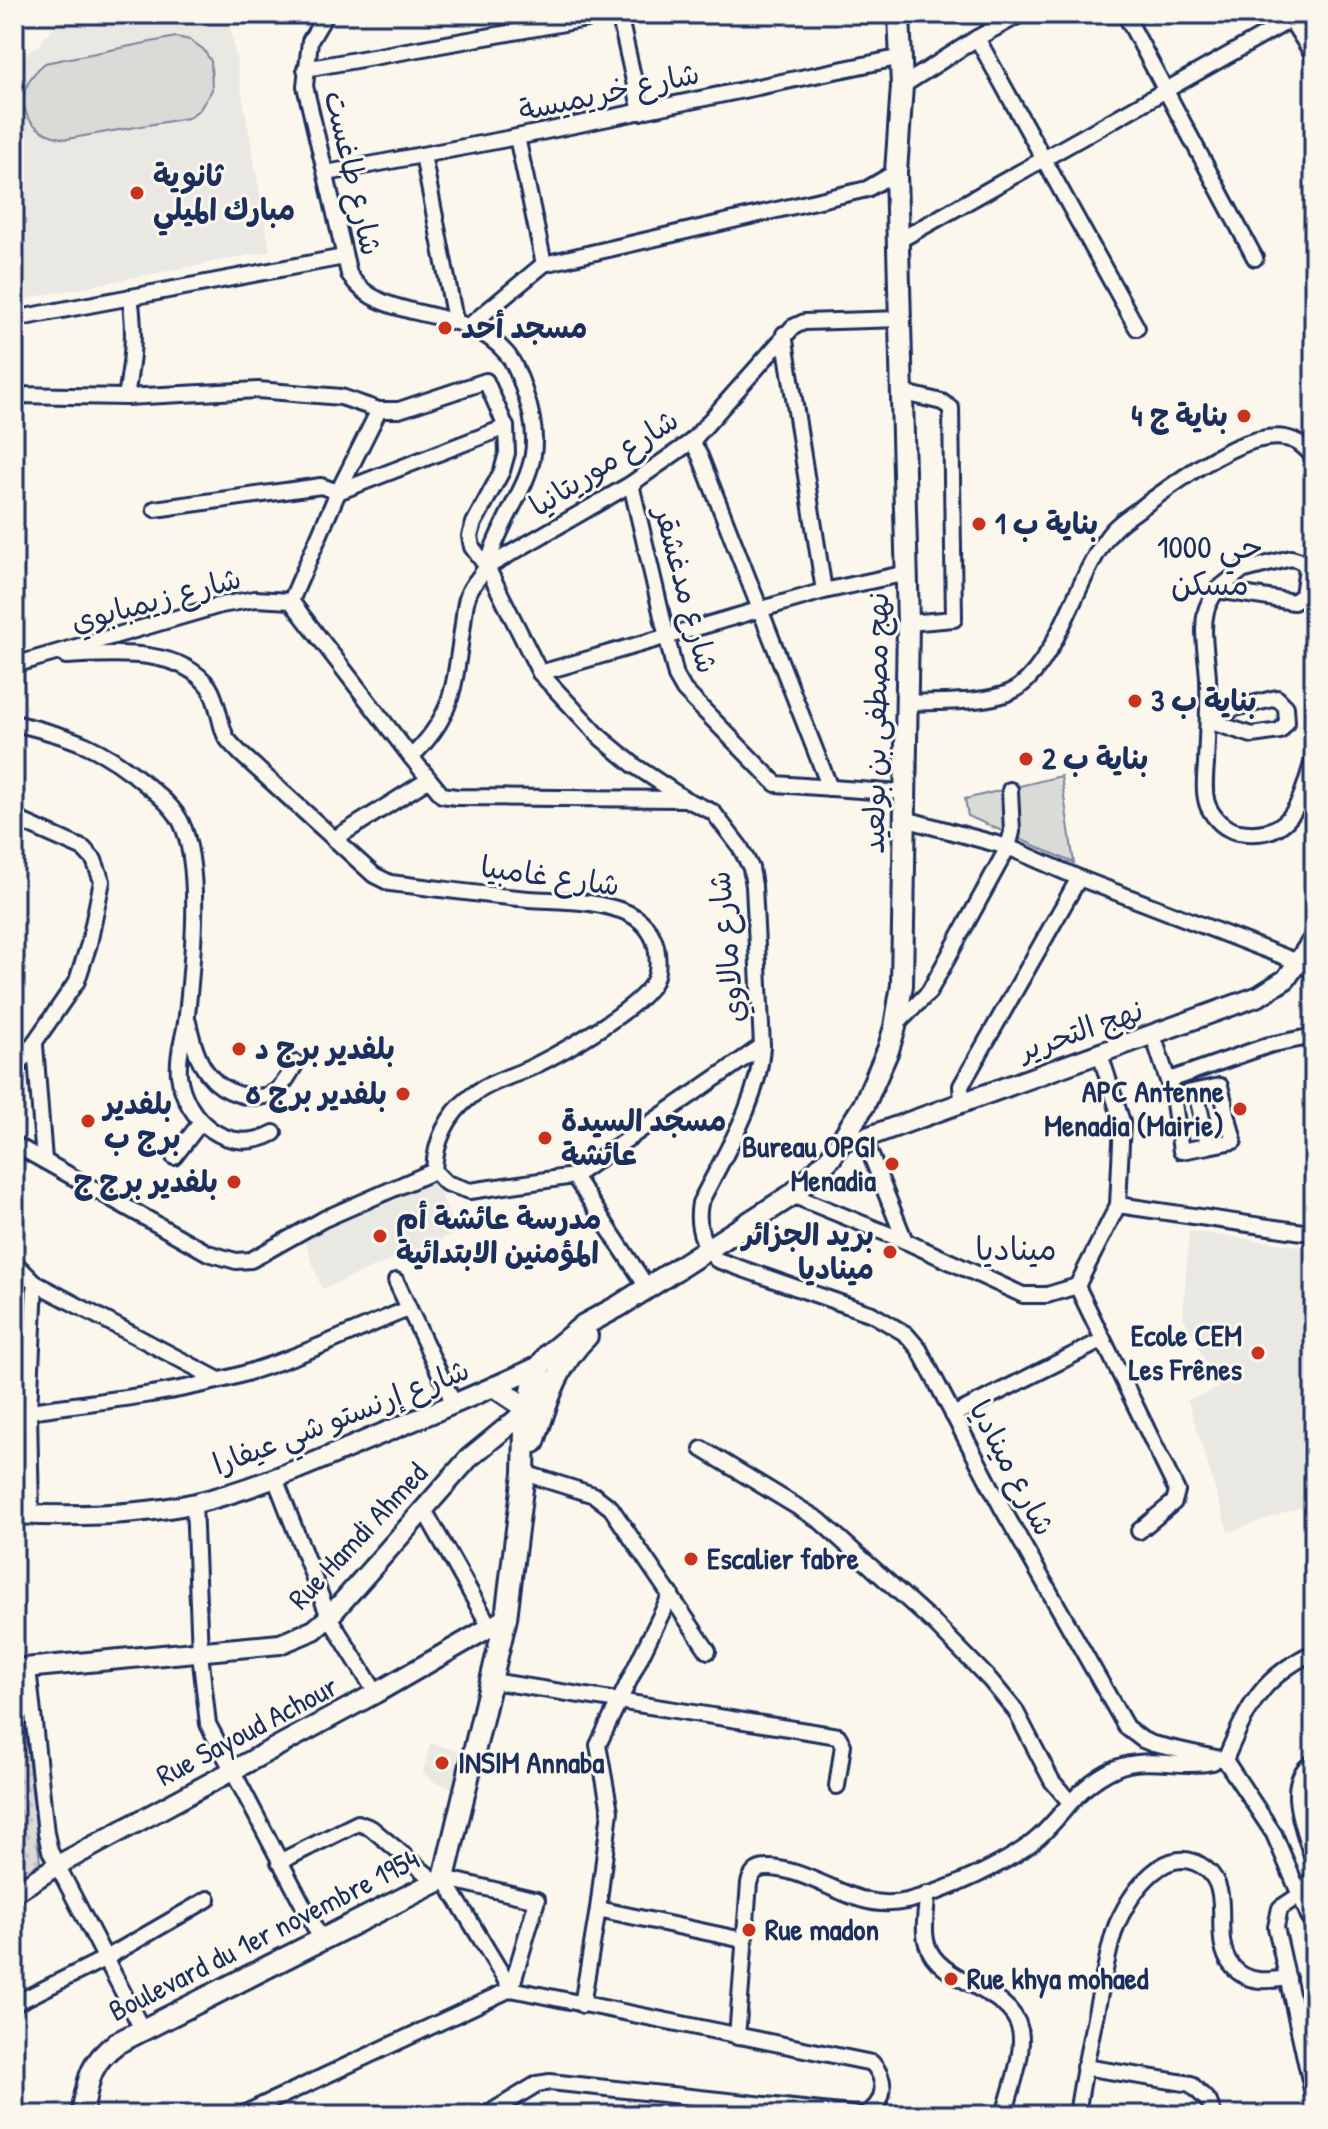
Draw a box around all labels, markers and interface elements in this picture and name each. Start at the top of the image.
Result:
street label: شارع خريميسة [515,52,703,132]
street label: شارع طاغست [314,86,392,260]
place label: ثانوية مبارك الميلي [153,155,295,236]
marker: ثانوية مبارك الميلي [128,184,146,202]
place label: مسجد أحد [461,307,587,347]
marker: مسجد أحد [436,319,454,337]
place label: بناية ج 4 [1131,395,1228,435]
street label: شارع موريتانيا [521,399,687,527]
marker: بناية ج 4 [1235,407,1253,425]
street label: شارع مدغشقر [643,499,728,678]
place label: بناية ب 1 [995,503,1098,543]
marker: بناية ب 1 [970,515,988,533]
district label: حي 1000 مسكن [1157,525,1263,605]
street label: شارع زيمبابوي [66,557,246,643]
street label: نهج مصطفى بن بولعيد [853,592,898,854]
place label: بناية ب 3 [1151,680,1257,720]
marker: بناية ب 3 [1126,692,1144,710]
place label: بناية ب 2 [1042,738,1148,778]
marker: بناية ب 2 [1017,750,1035,768]
street label: شارع غامبيا [478,845,622,907]
street label: شارع مالاوي [698,869,756,1025]
street label: نهج التحرير [1010,989,1149,1071]
place label: بلفدير برج د [255,1028,395,1068]
marker: بلفدير برج د [230,1040,248,1058]
place label: APC Antenne Menadia (Mairie) [1044,1071,1224,1145]
place label: بلفدير برج ه [245,1073,387,1113]
place label: بلفدير برج ب [101,1083,181,1157]
marker: بلفدير برج ه [394,1085,412,1103]
place label: مسجد السيدة عائشة [561,1100,726,1174]
marker: APC Antenne Menadia (Mairie) [1231,1100,1249,1118]
marker: بلفدير برج ب [79,1112,97,1130]
place label: Bureau OPGI Menadia [742,1126,876,1200]
marker: مسجد السيدة عائشة [536,1129,554,1147]
marker: Bureau OPGI Menadia [883,1155,901,1173]
place label: بلفدير برج ج [73,1161,218,1201]
marker: بلفدير برج ج [225,1173,243,1191]
place label: مدرسة عائشة أم المؤمنين الابتدائية [396,1198,602,1272]
place label: بريد الجزائر ميناديا [739,1214,874,1288]
marker: مدرسة عائشة أم المؤمنين الابتدائية [371,1227,389,1245]
district label: ميناديا [975,1227,1057,1270]
marker: بريد الجزائر ميناديا [881,1243,899,1261]
place label: Ecole CEM Les Frênes [1129,1315,1242,1389]
marker: Ecole CEM Les Frênes [1249,1344,1267,1362]
street label: شارع إرنستو شي عيفارا [207,1349,477,1490]
street label: شارع ميناديا [959,1393,1065,1543]
street label: Rue Hamdi Ahmed [279,1453,436,1617]
place label: Escalier fabre [707,1538,859,1578]
marker: Escalier fabre [682,1550,700,1568]
street label: Rue Sayoud Achour [149,1665,345,1795]
place label: INSIM Annaba [458,1742,604,1782]
marker: INSIM Annaba [433,1754,451,1772]
street label: Boulevard du 1er novembre 1954 [101,1838,426,2030]
place label: Rue madon [765,1909,879,1949]
marker: Rue madon [740,1921,758,1939]
place label: Rue khya mohaed [967,1958,1149,1999]
marker: Rue khya mohaed [942,1970,960,1988]

